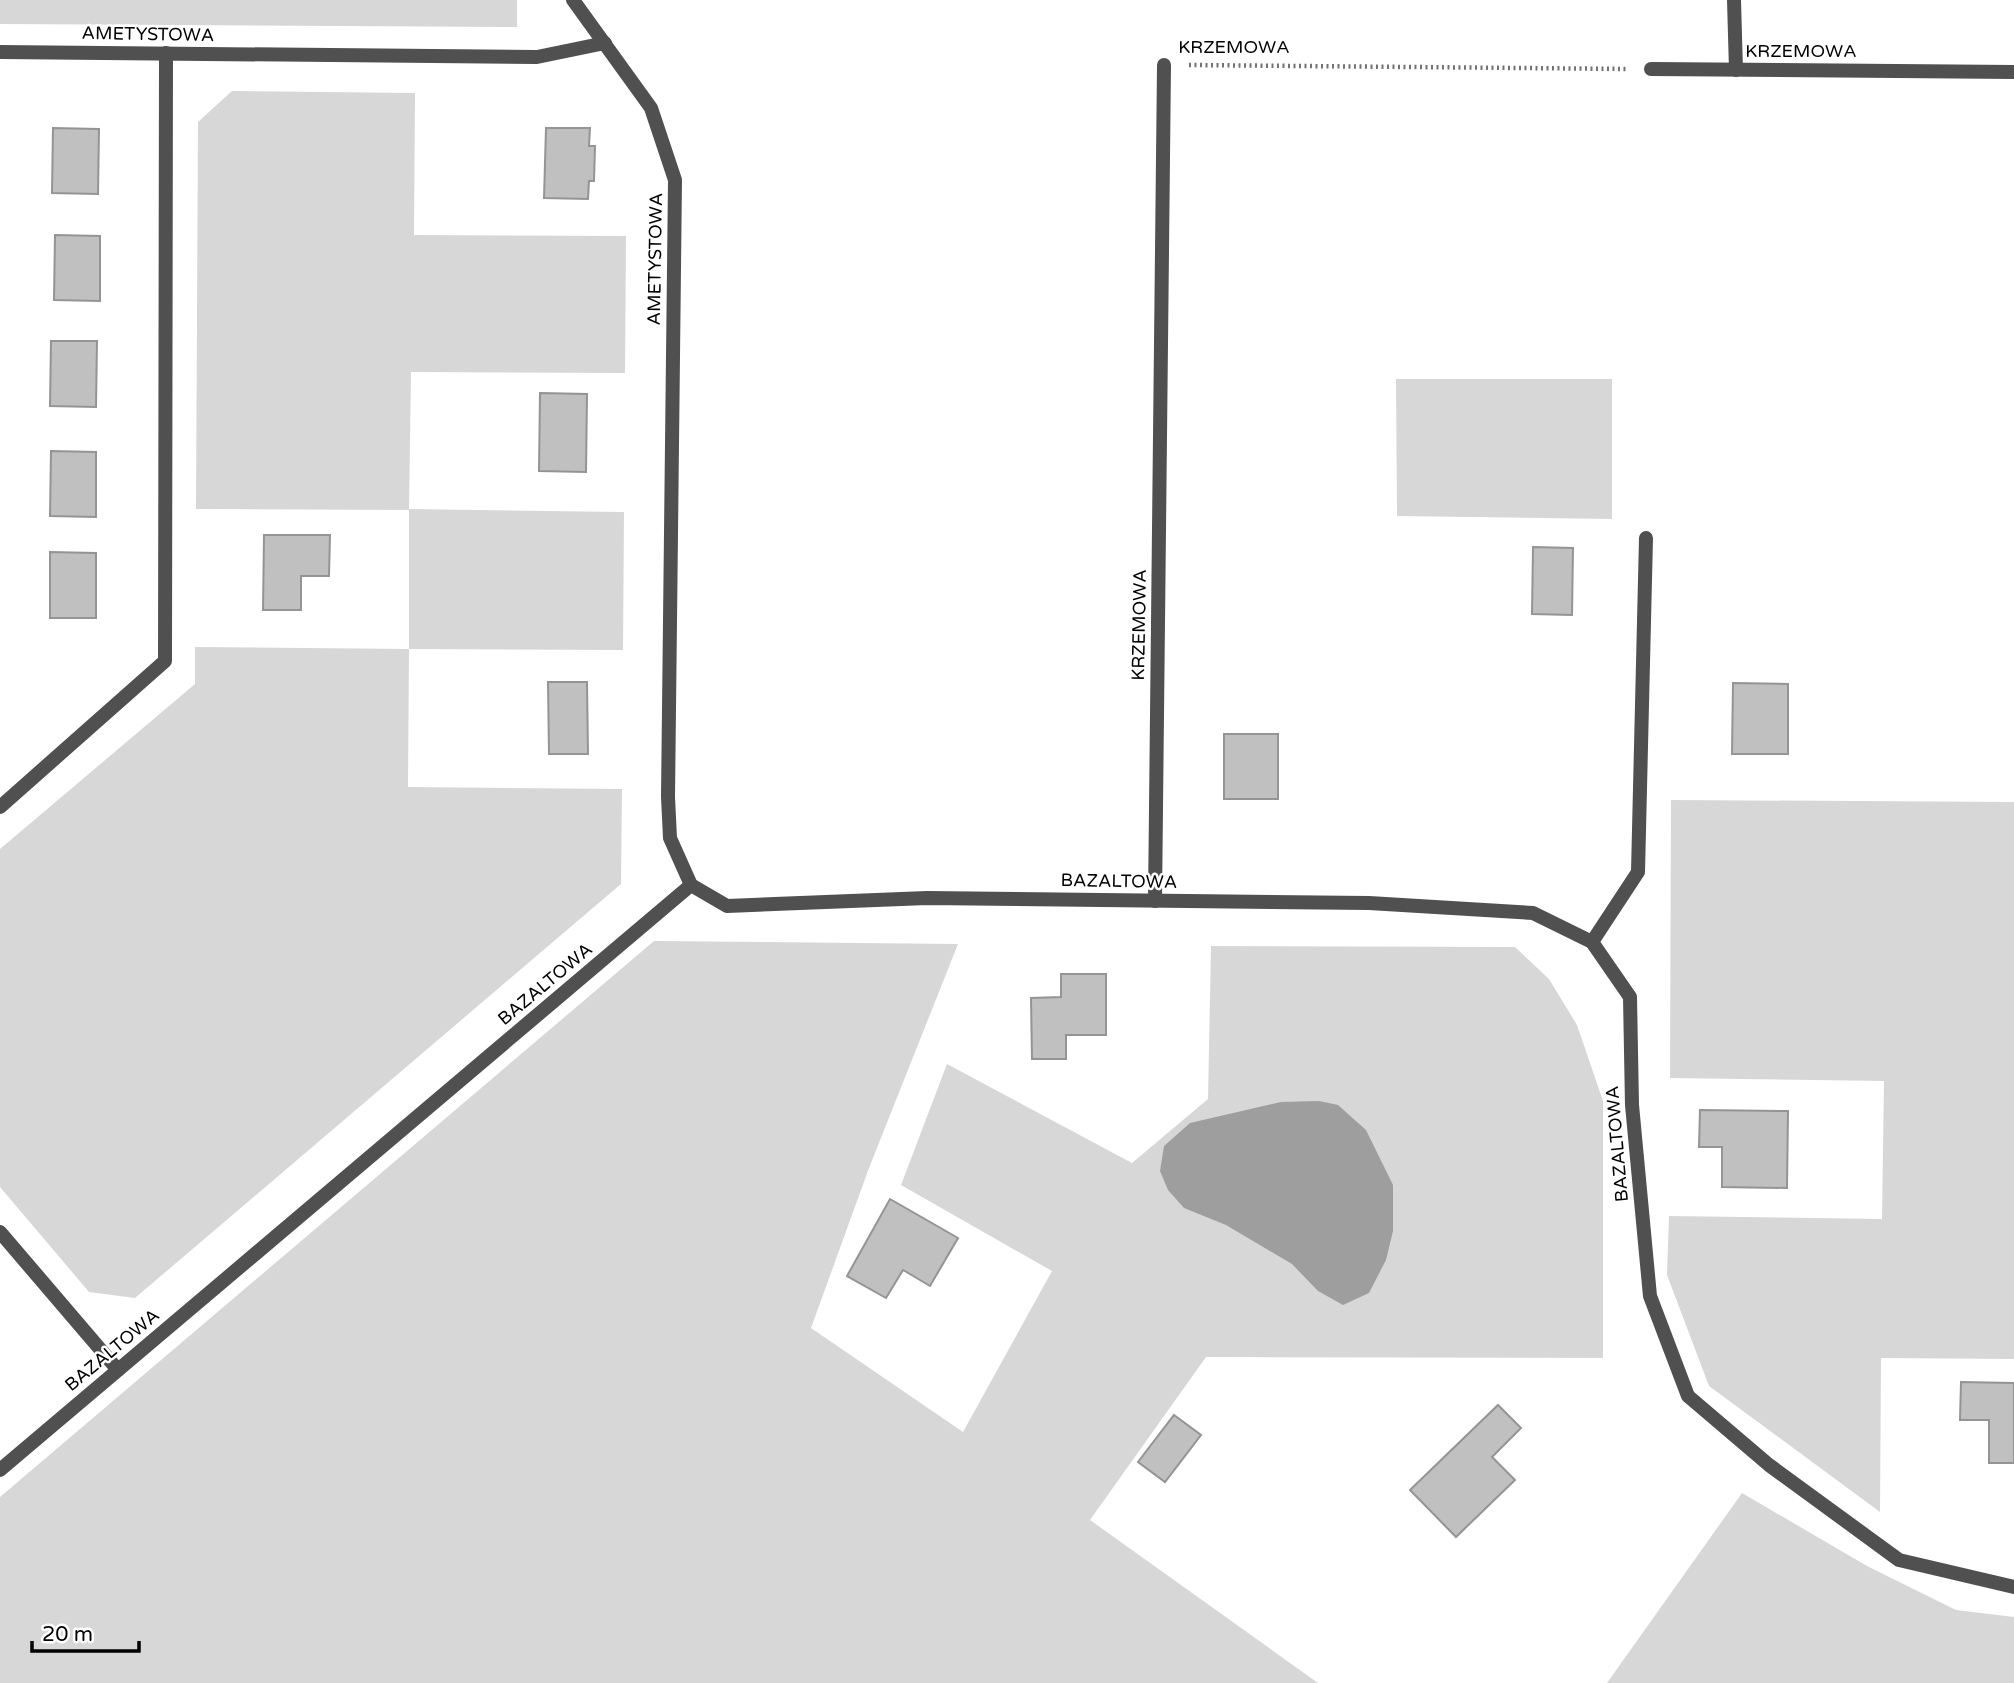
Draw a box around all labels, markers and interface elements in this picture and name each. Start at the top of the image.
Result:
street label: AMETYSTOWA [82,22,214,46]
street label: KRZEMOWA [1178,36,1290,58]
street label: KRZEMOWA [1745,40,1857,62]
street label: AMETYSTOWA [643,193,667,325]
street label: KRZEMOWA [1127,569,1151,681]
street label: BAZALTOWA [1060,869,1178,893]
street label: BAZALTOWA [493,938,597,1030]
street label: BAZALTOWA [1601,1085,1633,1203]
street label: BAZALTOWA [60,1304,164,1396]
scale bar [32,1610,138,1654]
text: 20 m [42,1622,93,1647]

